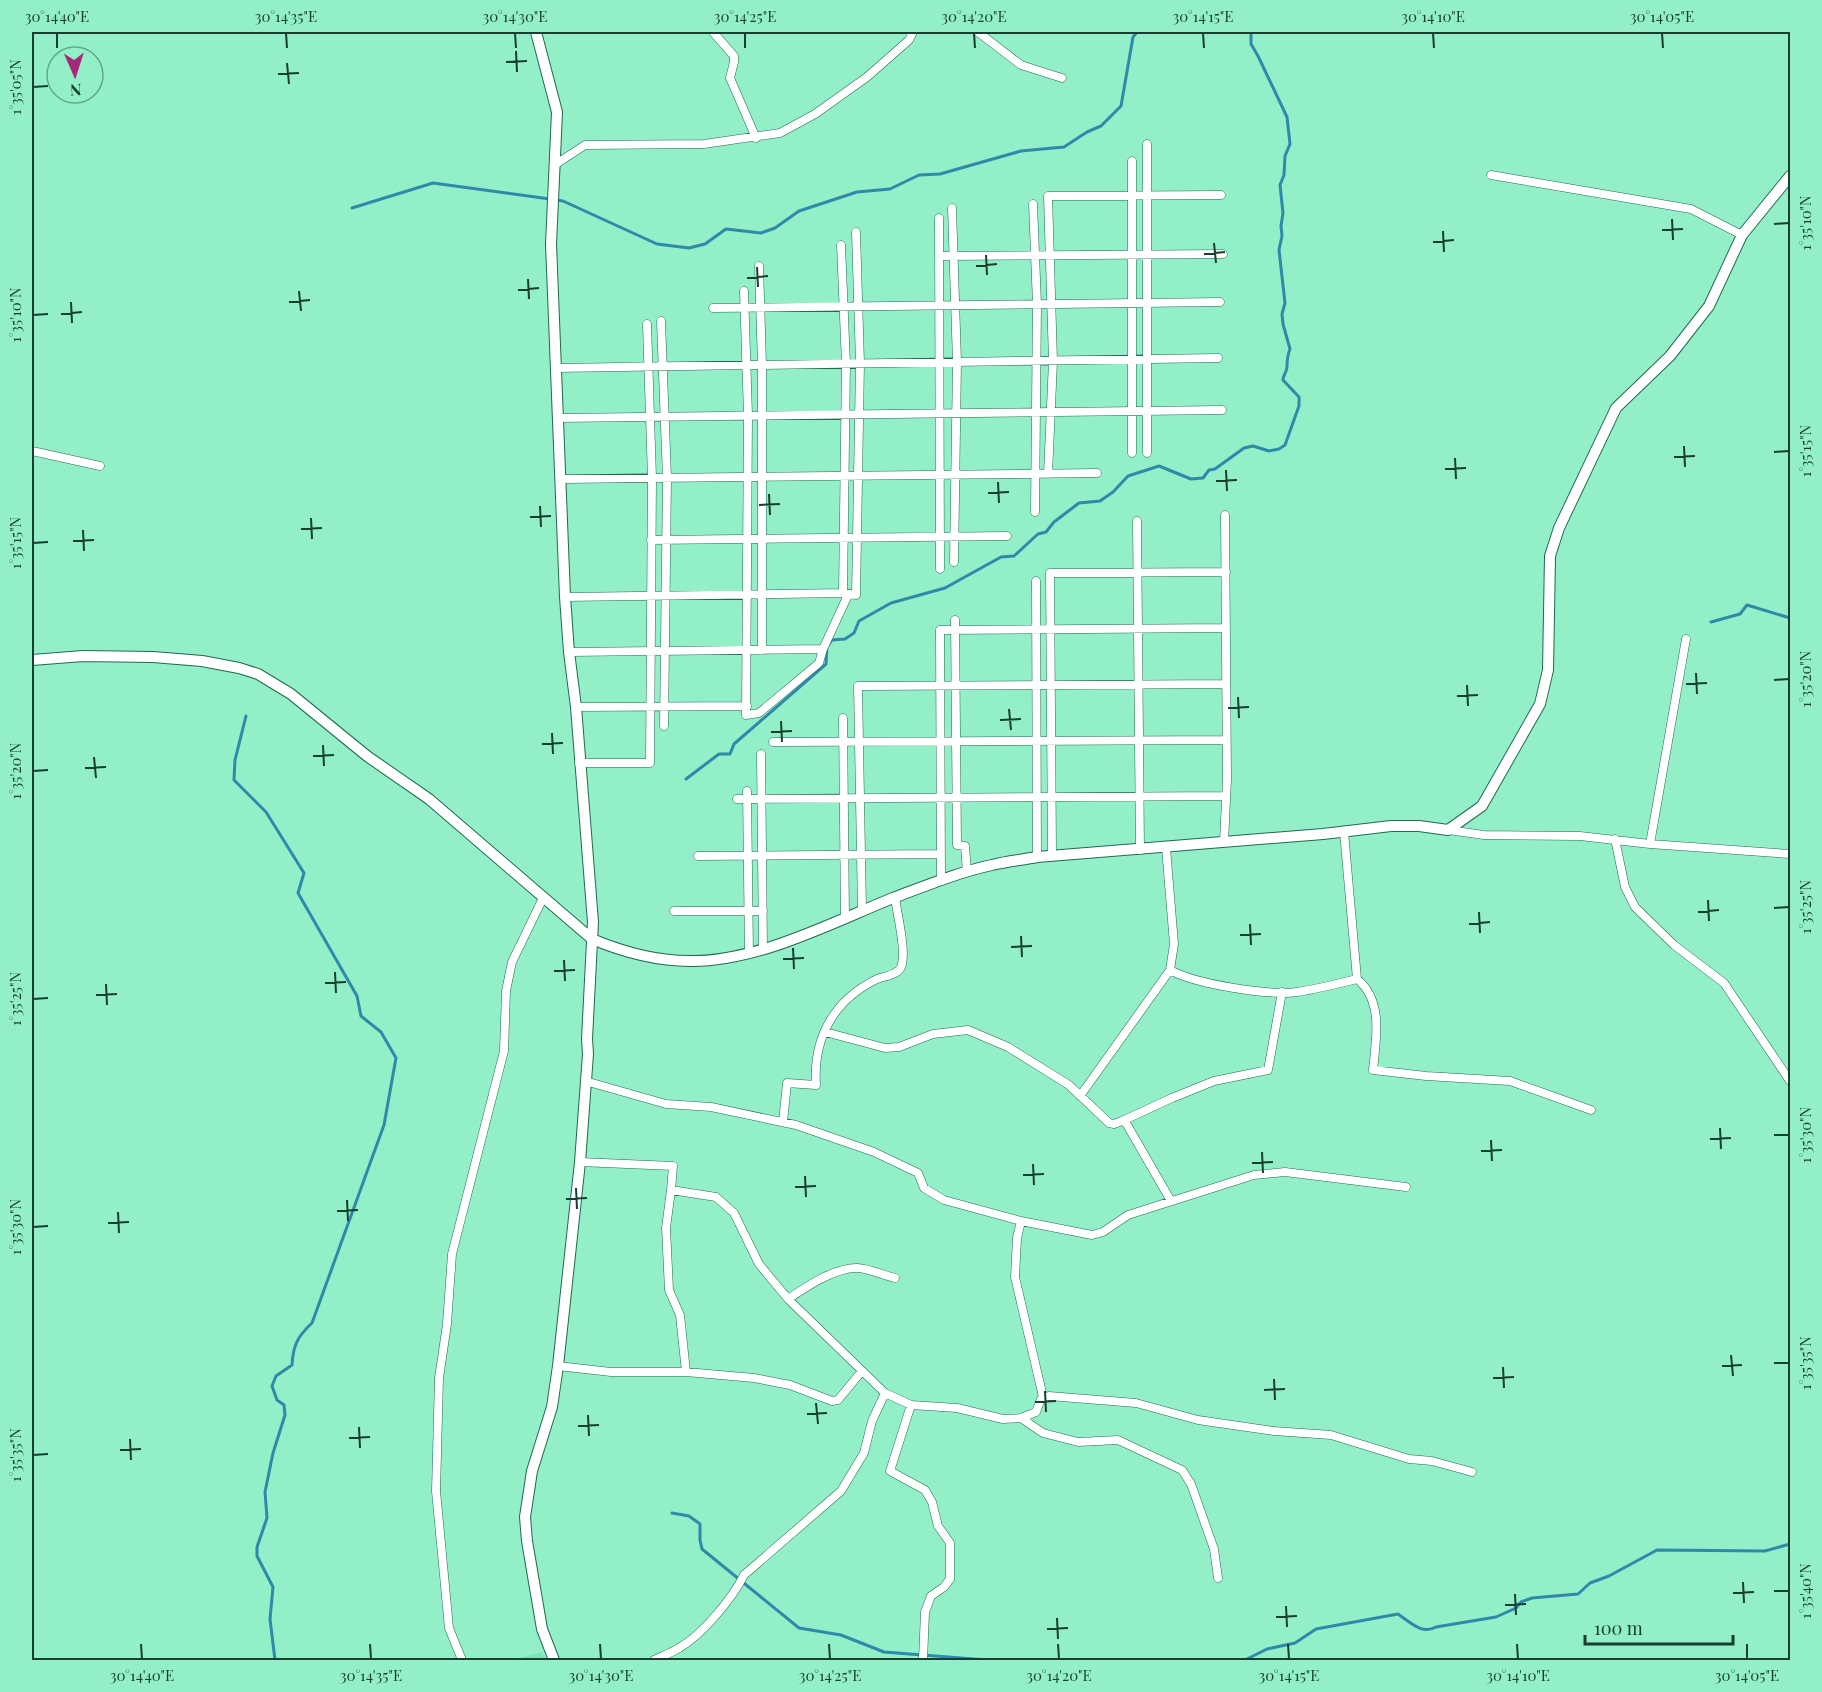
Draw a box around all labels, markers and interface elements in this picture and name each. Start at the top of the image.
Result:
text: 30°14'40"E [25,6,89,26]
text: 30°14'35"E [255,6,317,26]
text: 30°14'30"E [483,6,547,26]
text: 30°14'25"E [714,6,776,26]
text: 30°14'20"E [941,6,1007,26]
text: 30°14'15"E [1173,6,1233,26]
text: 30°14'10"E [1401,6,1465,26]
text: 30°14'05"E [1630,6,1694,26]
north arrow [45,45,105,105]
text: 1°35'05"N [5,59,25,115]
text: N [69,80,82,101]
text: 1°35'10"N [1795,195,1815,251]
text: 1°35'10"N [5,287,25,343]
text: 1°35'15"N [1795,424,1815,477]
text: 1°35'15"N [5,516,25,569]
text: 1°35'20"N [1795,650,1815,707]
text: 1°35'20"N [5,742,25,799]
text: 1°35'25"N [1795,879,1815,934]
text: 1°35'25"N [5,971,25,1026]
text: 1°35'30"N [1795,1106,1815,1163]
text: 1°35'30"N [5,1198,25,1255]
text: 1°35'35"N [1795,1336,1815,1390]
text: 1°35'35"N [5,1428,25,1482]
text: 1°35'40"N [1795,1563,1815,1619]
scale bar [1585,1608,1734,1646]
text: 100 m [1594,1616,1643,1640]
text: 30°14'40"E [110,1665,174,1685]
text: 30°14'35"E [340,1665,402,1685]
text: 30°14'30"E [569,1665,633,1685]
text: 30°14'25"E [799,1665,861,1685]
text: 30°14'20"E [1026,1665,1092,1685]
text: 30°14'15"E [1259,1665,1319,1685]
text: 30°14'10"E [1486,1665,1550,1685]
text: 30°14'05"E [1715,1665,1779,1685]

